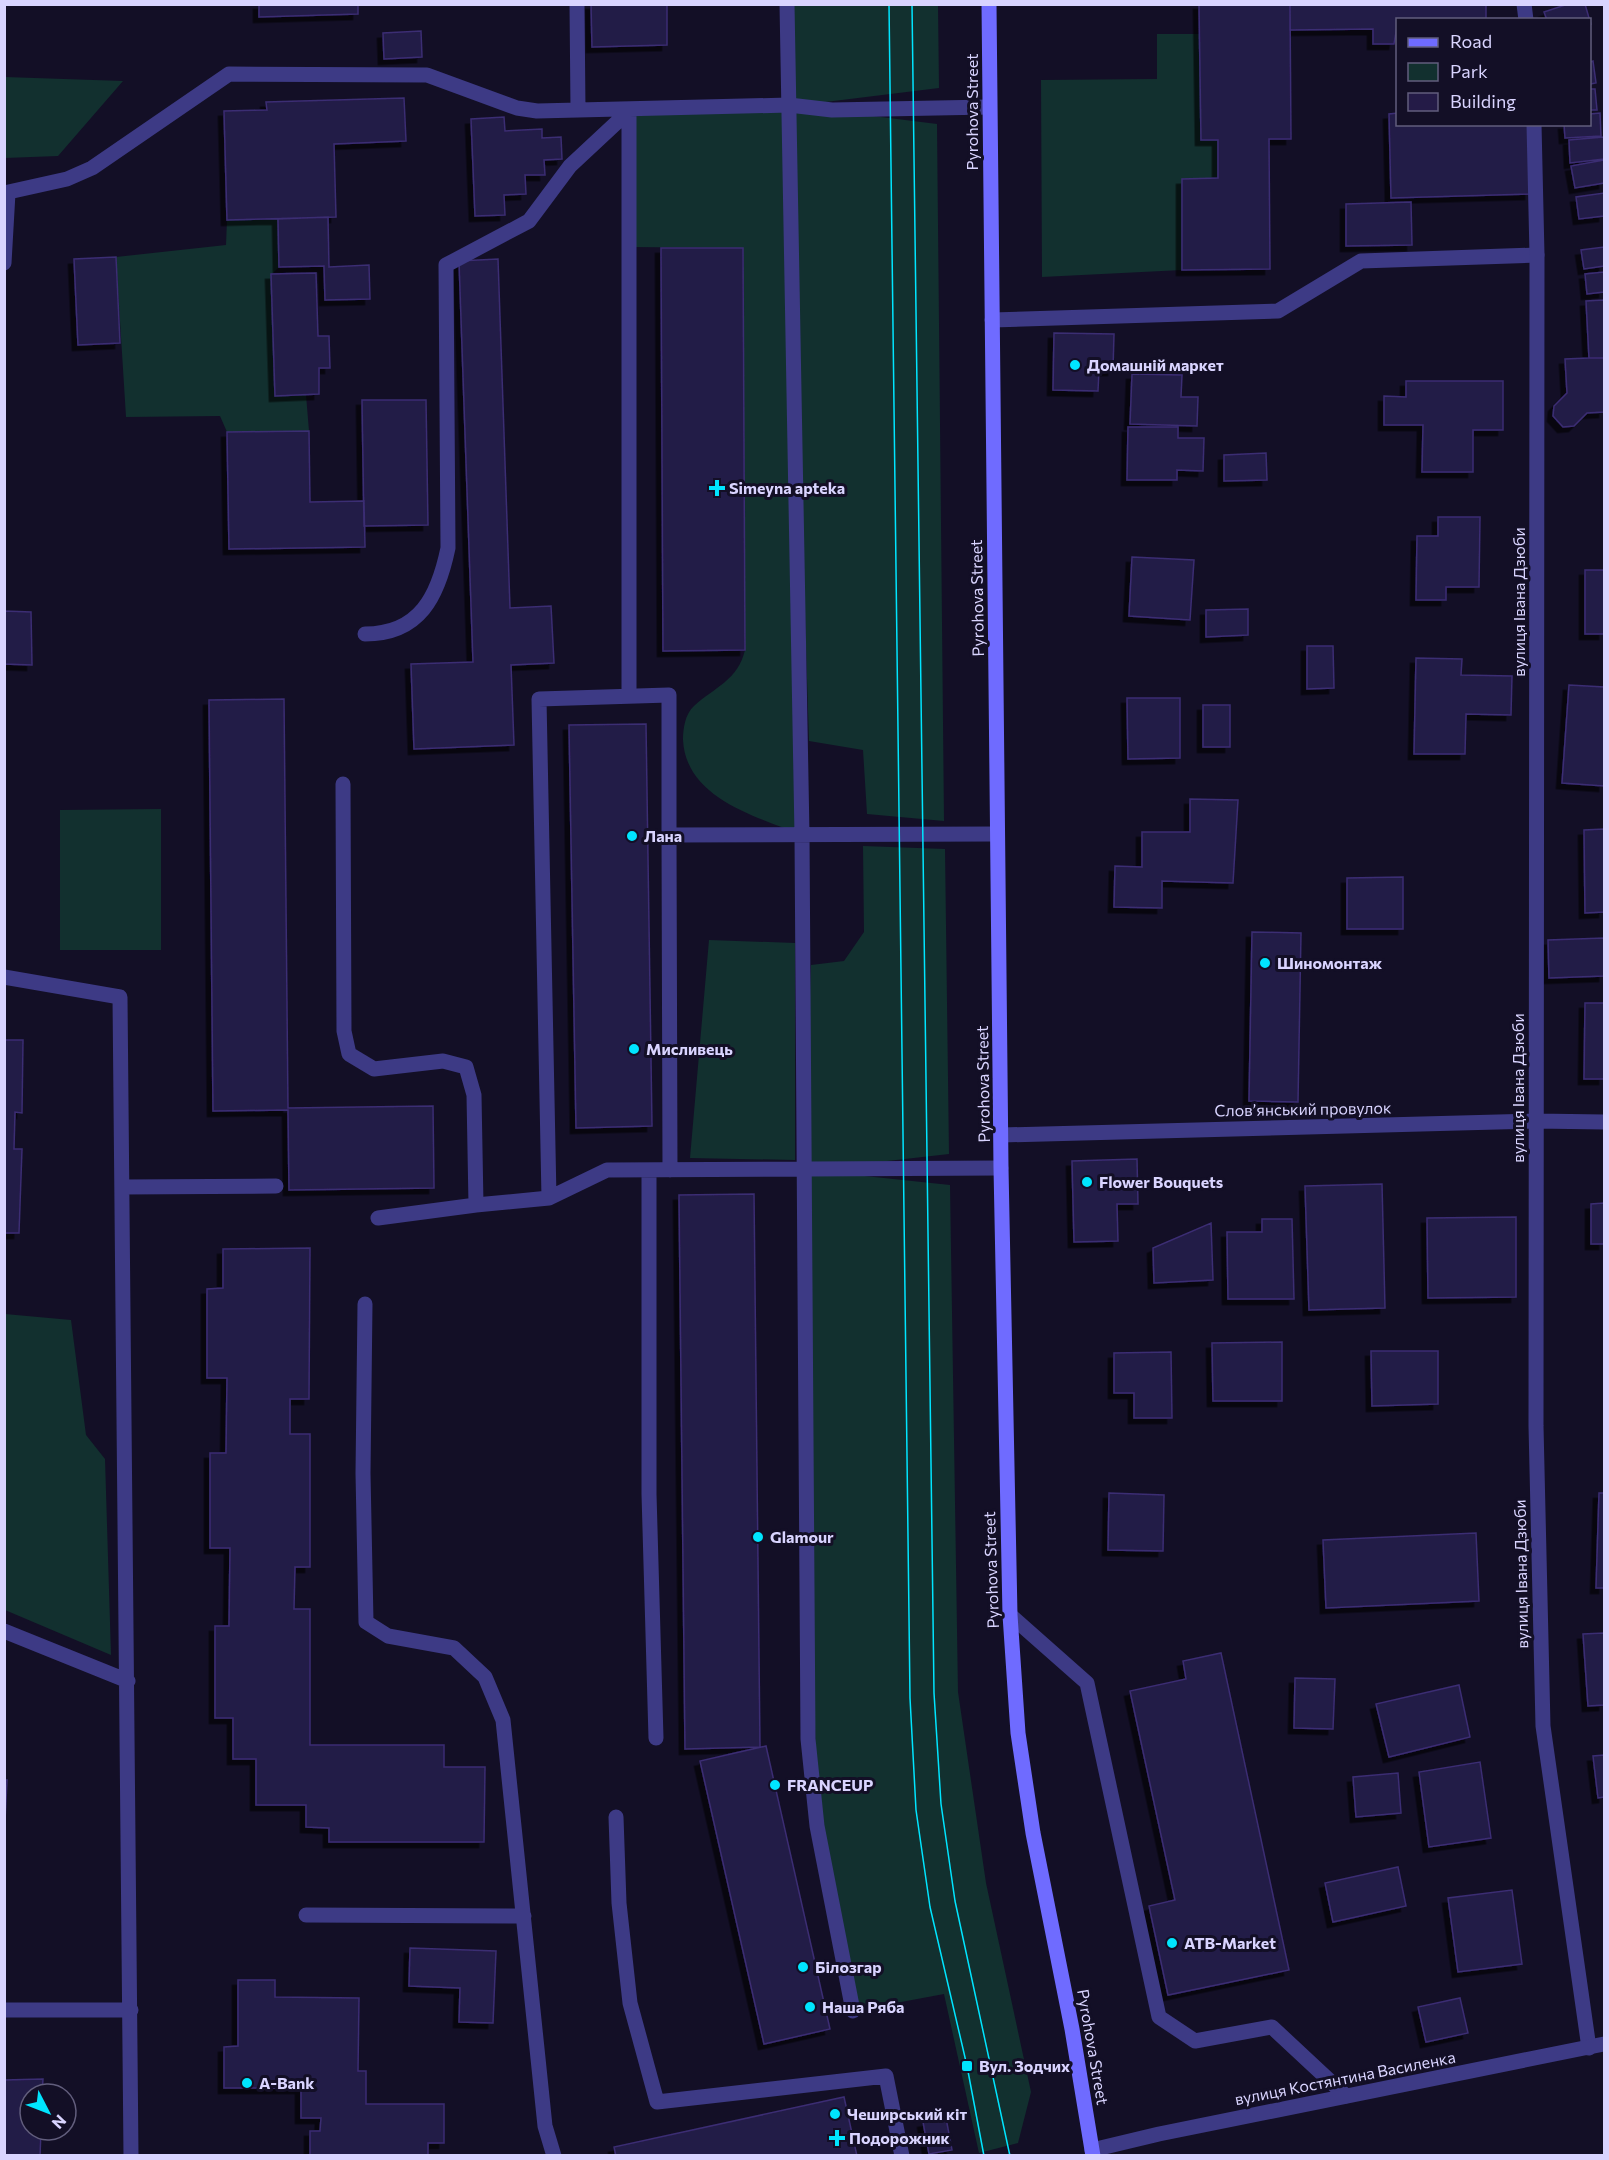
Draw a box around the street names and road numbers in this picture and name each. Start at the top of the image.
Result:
street label: Pyrohova Street [962,53,981,171]
street label: вулиця Івана Дзюби [1509,527,1528,677]
street label: Pyrohova Street [966,539,987,657]
street label: вулиця Івана Дзюби [1508,1013,1527,1163]
street label: Pyrohova Street [972,1025,993,1143]
street label: Словʼянський провулок [1214,1097,1392,1120]
street label: вулиця Івана Дзюби [1510,1499,1531,1649]
street label: Pyrohova Street [979,1511,1002,1629]
street label: Pyrohova Street [1074,1988,1113,2107]
street label: вулиця Костянтина Василенка [1233,2047,1457,2108]

